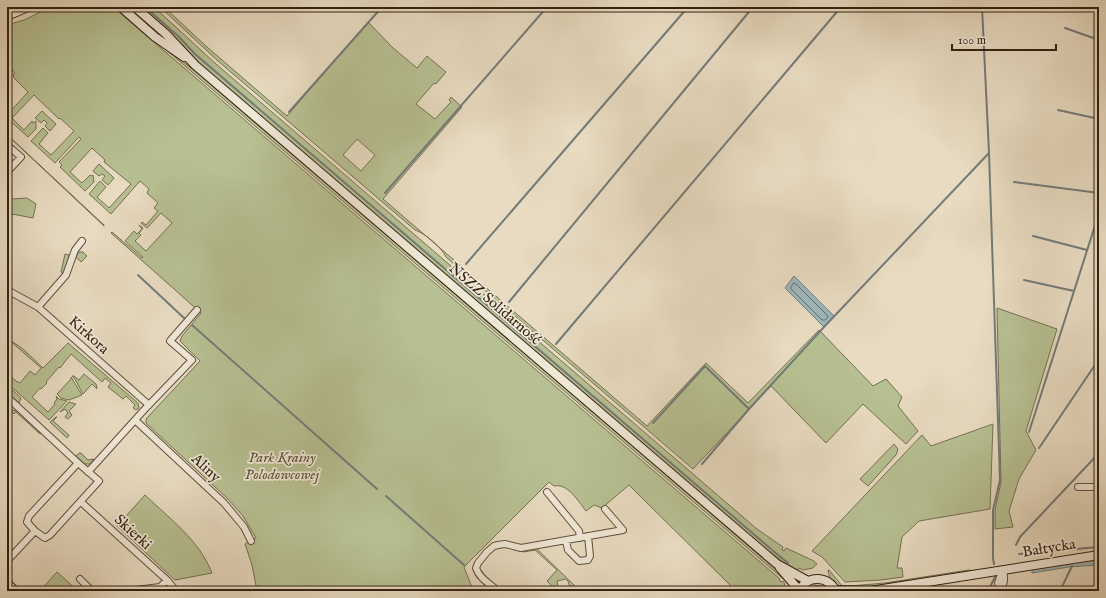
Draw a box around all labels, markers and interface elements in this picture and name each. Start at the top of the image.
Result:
scale bar [952,26,1056,52]
text: 100 m [958,33,986,48]
street label: NSZZ Solidarność [445,259,545,349]
street label: Kirkora [65,312,114,359]
park label: Park Krainy Polodowcowej [245,448,321,484]
street label: Aliny [187,449,225,487]
street label: Skierki [110,510,156,554]
street label: Bałtycka [1021,534,1078,562]

